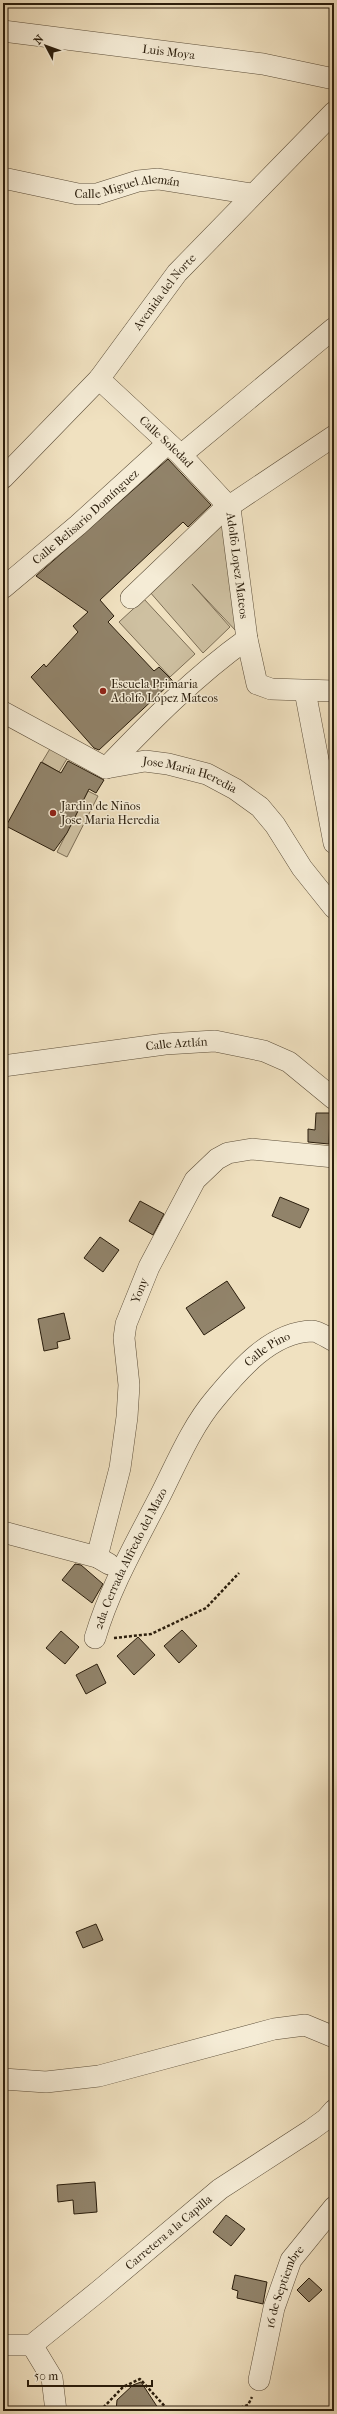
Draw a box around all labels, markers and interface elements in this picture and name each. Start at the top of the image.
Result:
north arrow [26,26,66,66]
text: N [31,32,47,47]
street label: Luis Moya [142,42,196,62]
street label: Calle Miguel Alemán [74,172,181,201]
street label: Avenida del Norte [130,251,199,334]
street label: Calle Soledad [136,413,196,471]
street label: Calle Belisario Domínguez [30,466,142,567]
street label: Adolfo Lopez Mateos [223,511,251,620]
place label: Escuela Primaria Adolfo López Mateos [110,677,219,705]
marker: Escuela Primaria Adolfo López Mateos [98,686,108,696]
street label: Jose Maria Heredia [141,754,240,796]
place label: Jardin de Niños Jose Maria Heredia [60,799,160,827]
marker: Jardin de Niños Jose Maria Heredia [48,808,58,818]
street label: Calle Aztlán [145,1034,208,1054]
street label: Yony [128,1275,151,1306]
street label: Calle Pino [241,1329,292,1369]
street label: 2da. Cerrada Alfredo del Mazo [91,1486,170,1631]
street label: Carretera a la Capilla [122,2192,215,2273]
street label: 16 de Septiembre [263,2243,307,2329]
scale bar [28,2362,152,2388]
text: 50 m [34,2369,58,2383]

